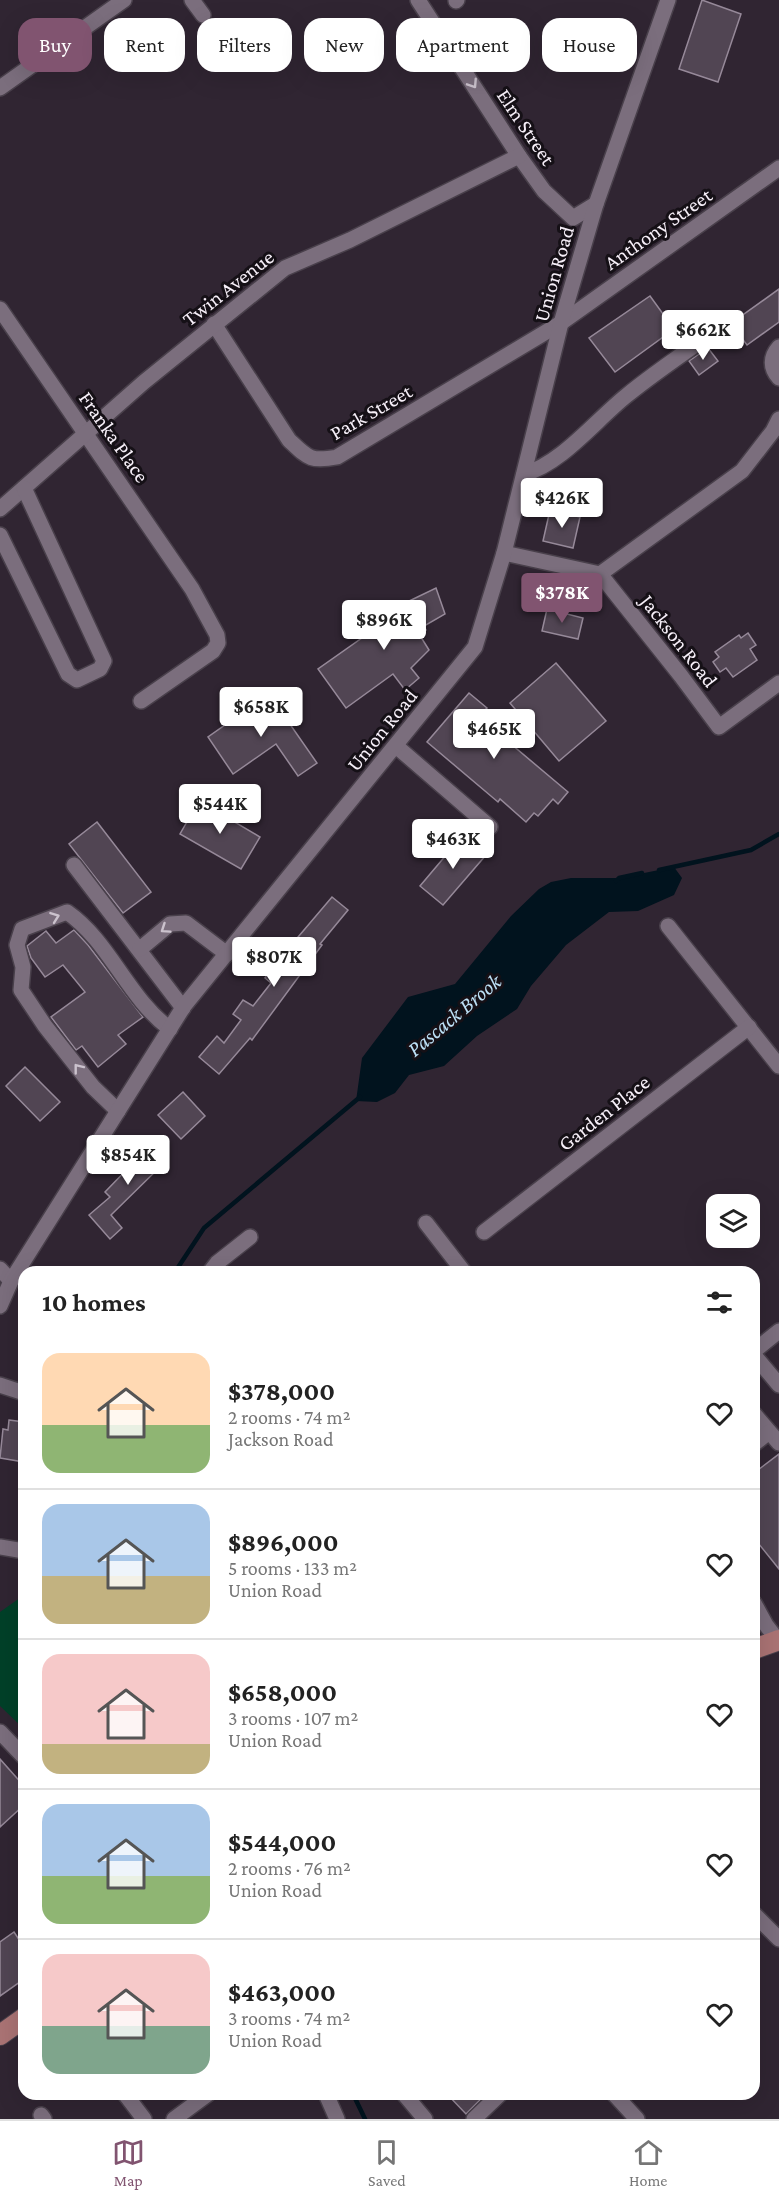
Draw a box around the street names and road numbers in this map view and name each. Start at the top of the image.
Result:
street label: Elm Street [492,84,561,171]
street label: Anthony Street [600,182,717,275]
street label: Union Road [529,223,579,325]
street label: Twin Avenue [177,245,279,331]
street label: Park Street [326,378,417,445]
street label: Franka Place [74,387,154,487]
street label: Jackson Road [634,588,723,692]
street label: Union Road [342,684,422,776]
street label: Garden Place [554,1070,654,1156]

